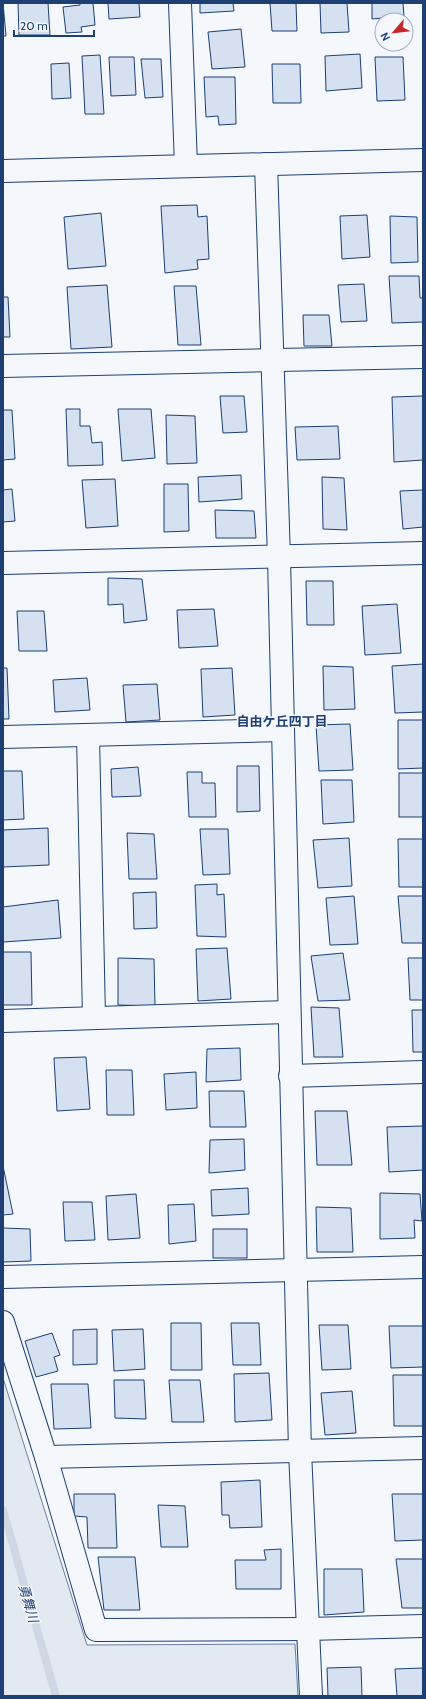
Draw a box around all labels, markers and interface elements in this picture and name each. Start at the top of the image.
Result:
scale bar [14,12,94,38]
north arrow [374,12,414,52]
text: 20 m [20,18,48,33]
text: N [377,30,393,43]
district label: 自由ケ丘四丁目 [236,713,328,729]
water label: 勇舞川 [16,1582,43,1626]

